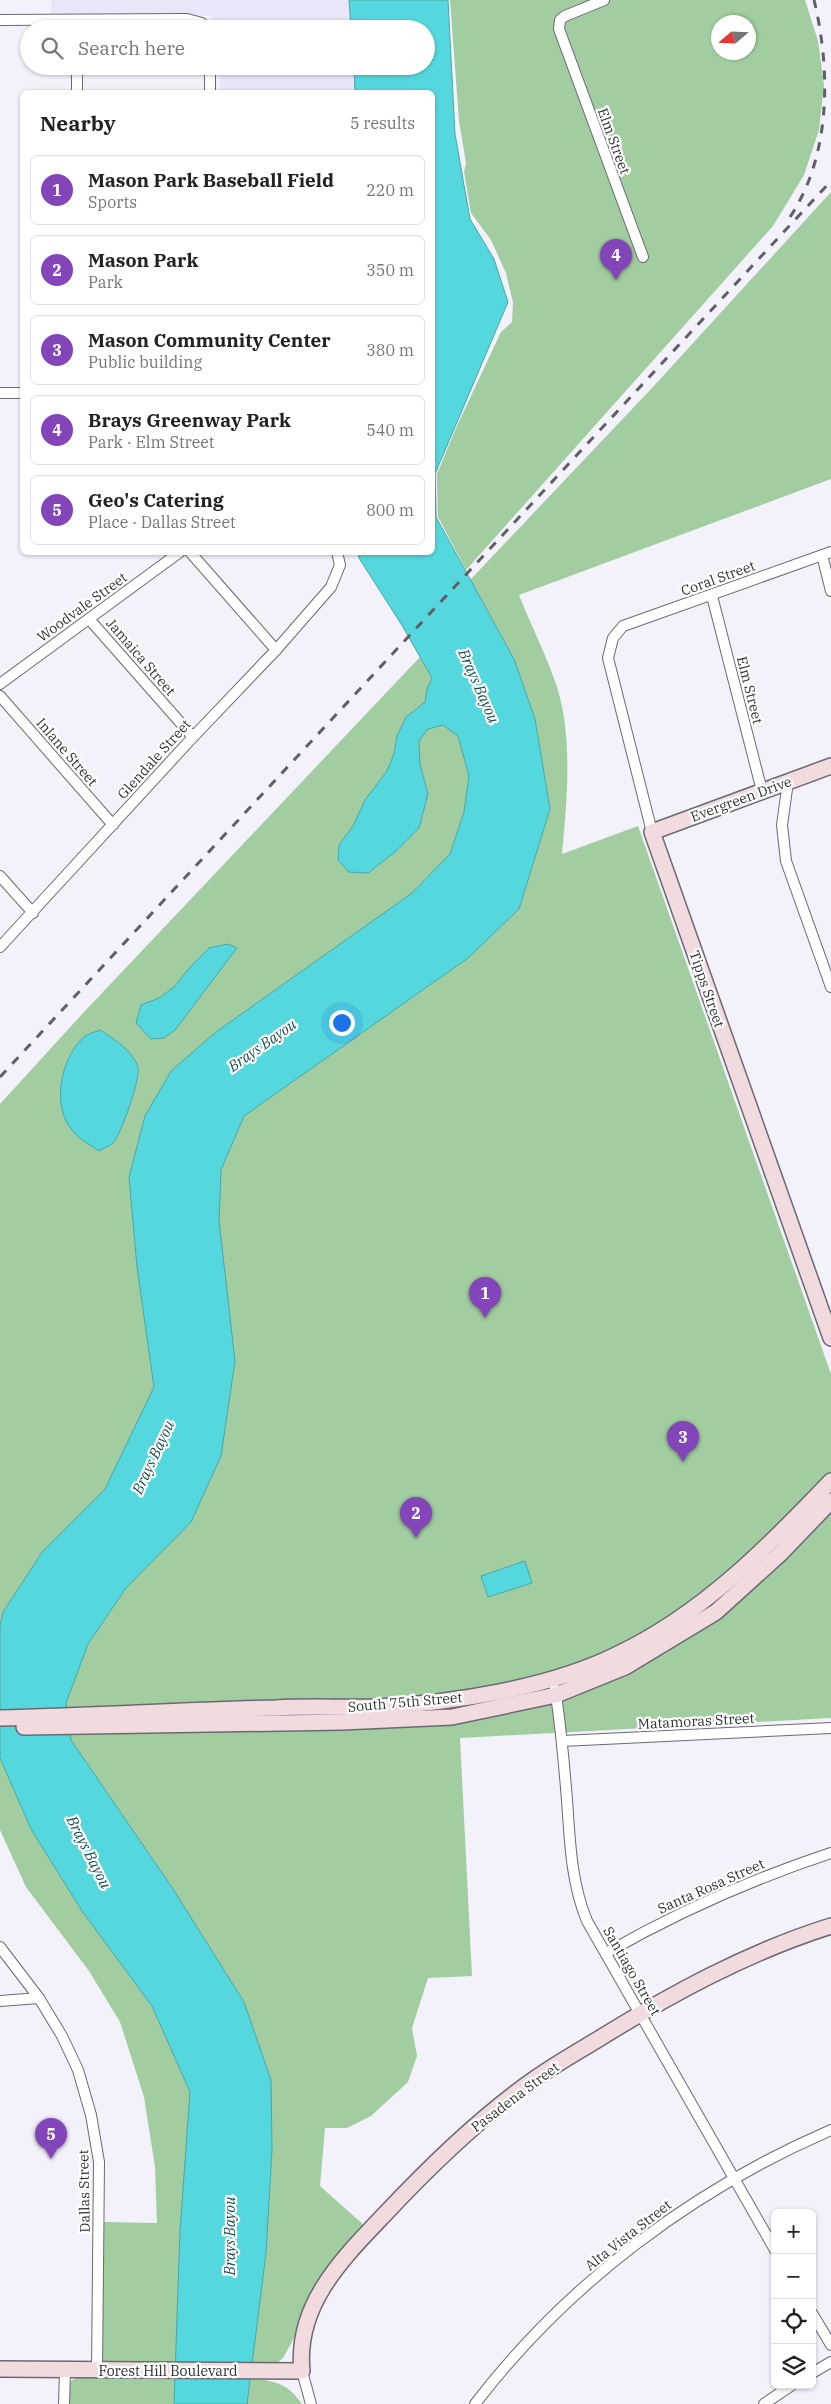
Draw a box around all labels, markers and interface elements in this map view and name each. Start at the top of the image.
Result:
north arrow [711,15,756,60]
search box [20,20,435,75]
icon: search [38,34,66,62]
text: Search here [78,36,185,60]
street label: Elm Street [594,105,634,177]
text: Nearby [40,109,116,137]
text: 5 results [350,113,415,133]
text: Mason Park Baseball Field [88,168,334,192]
text: 1 [52,180,62,200]
text: 220 m [366,180,414,200]
text: Sports [88,192,137,212]
pin: 4 [600,239,632,280]
text: Mason Park [88,248,198,272]
text: 2 [52,260,62,280]
text: 350 m [366,260,414,280]
text: Park [88,272,123,292]
text: Mason Community Center [88,328,331,352]
text: 3 [52,340,62,360]
text: 380 m [366,340,414,360]
text: Public building [88,352,202,372]
text: Brays Greenway Park [88,408,291,432]
text: 4 [52,420,62,440]
text: 540 m [366,420,414,440]
text: Park · Elm Street [88,432,215,452]
text: Geo's Catering [88,488,224,512]
text: 5 [52,500,62,520]
text: 800 m [366,500,414,520]
text: Place · Dallas Street [88,512,236,532]
street label: Coral Street [679,556,758,600]
street label: Woodvale Street [34,568,131,646]
street label: Jamaica Street [102,615,180,699]
water label: Brays Bayou [454,645,504,726]
street label: Elm Street [733,654,767,726]
street label: Inlane Street [32,714,102,790]
street label: Glendale Street [113,715,195,803]
street label: Evergreen Drive [688,772,794,826]
street label: Tipps Street [685,948,729,1030]
your location [329,1010,355,1036]
water label: Brays Bayou [223,1014,300,1076]
pin: 1 [469,1277,501,1318]
water label: Brays Bayou [127,1417,179,1498]
pin: 3 [667,1421,699,1462]
pin: 2 [400,1497,432,1538]
street label: South 75th Street [347,1688,463,1716]
street label: Matamoras Street [637,1709,755,1733]
water label: Brays Bayou [62,1812,116,1892]
street label: Santa Rosa Street [655,1854,767,1918]
street label: Santiago Street [599,1923,665,2019]
street label: Pasadena Street [467,2058,563,2136]
pin: 5 [35,2118,67,2159]
street label: Dallas Street [74,2149,94,2233]
water label: Brays Bayou [220,2196,239,2277]
street label: Alta Vista Street [581,2196,675,2274]
map controls [771,2209,816,2389]
button: + [771,2209,816,2254]
button: − [771,2254,816,2299]
button: locate [771,2299,816,2344]
button: layers [771,2344,816,2389]
street label: Forest Hill Boulevard [98,2362,238,2380]

